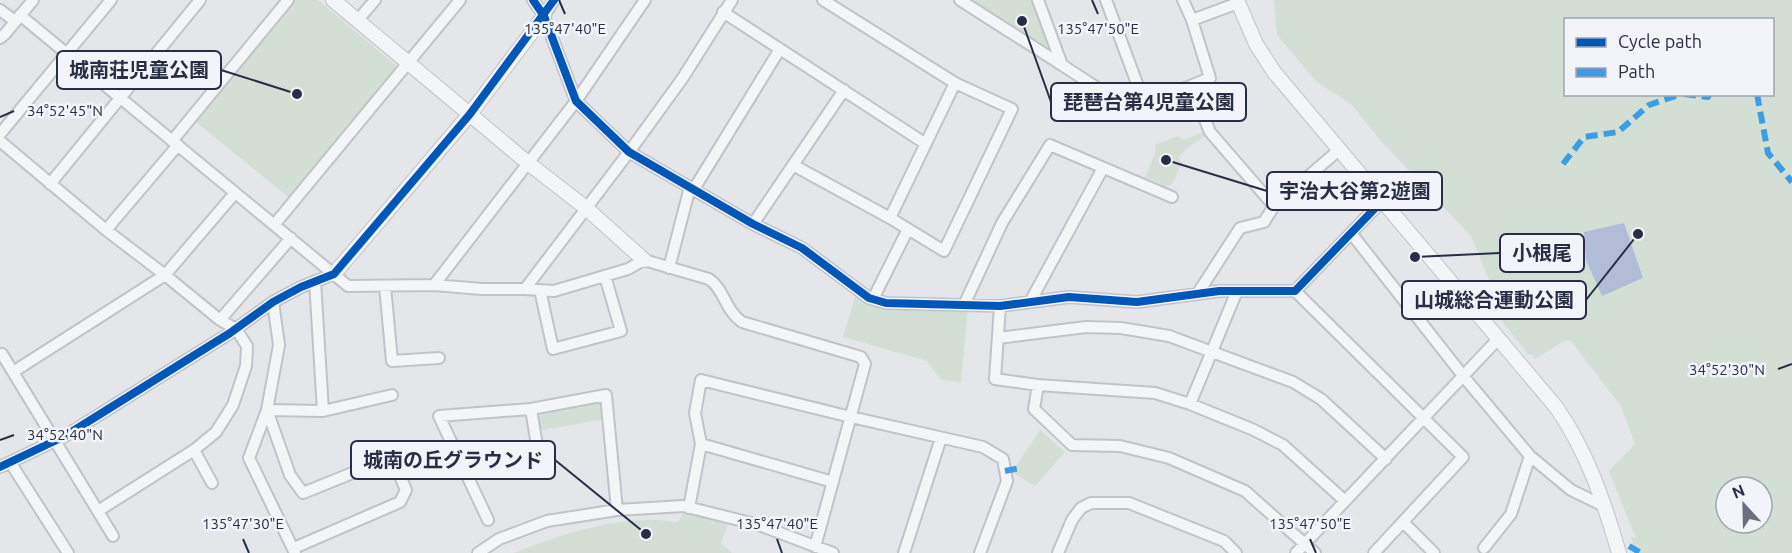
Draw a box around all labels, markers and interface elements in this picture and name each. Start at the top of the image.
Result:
legend [1564,18,1774,96]
text: 135°47'40"E [524,20,606,37]
text: 135°47'50"E [1057,20,1139,37]
text: Cycle path [1618,31,1702,51]
callout: 城南荘児童公園 [57,51,221,89]
text: 城南荘児童公園 [69,58,209,81]
text: Path [1618,61,1655,81]
callout: 琵琶台第4児童公園 [1051,83,1246,121]
text: 琵琶台第4児童公園 [1063,90,1235,113]
text: 34°52'45"N [27,102,103,119]
callout: 宇治大谷第2遊園 [1267,172,1442,210]
text: 宇治大谷第2遊園 [1279,179,1431,202]
callout: 小根尾 [1500,234,1584,272]
text: 小根尾 [1512,241,1572,264]
callout: 山城総合運動公園 [1402,281,1586,319]
text: 山城総合運動公園 [1414,288,1574,311]
text: 34°52'30"N [1689,361,1765,378]
text: 34°52'40"N [27,426,103,443]
callout: 城南の丘グラウンド [351,441,555,479]
text: 城南の丘グラウンド [363,448,543,471]
north arrow [1714,475,1774,535]
text: N [1729,481,1747,502]
text: 135°47'30"E [202,515,284,532]
text: 135°47'40"E [736,515,818,532]
text: 135°47'50"E [1269,515,1351,532]

